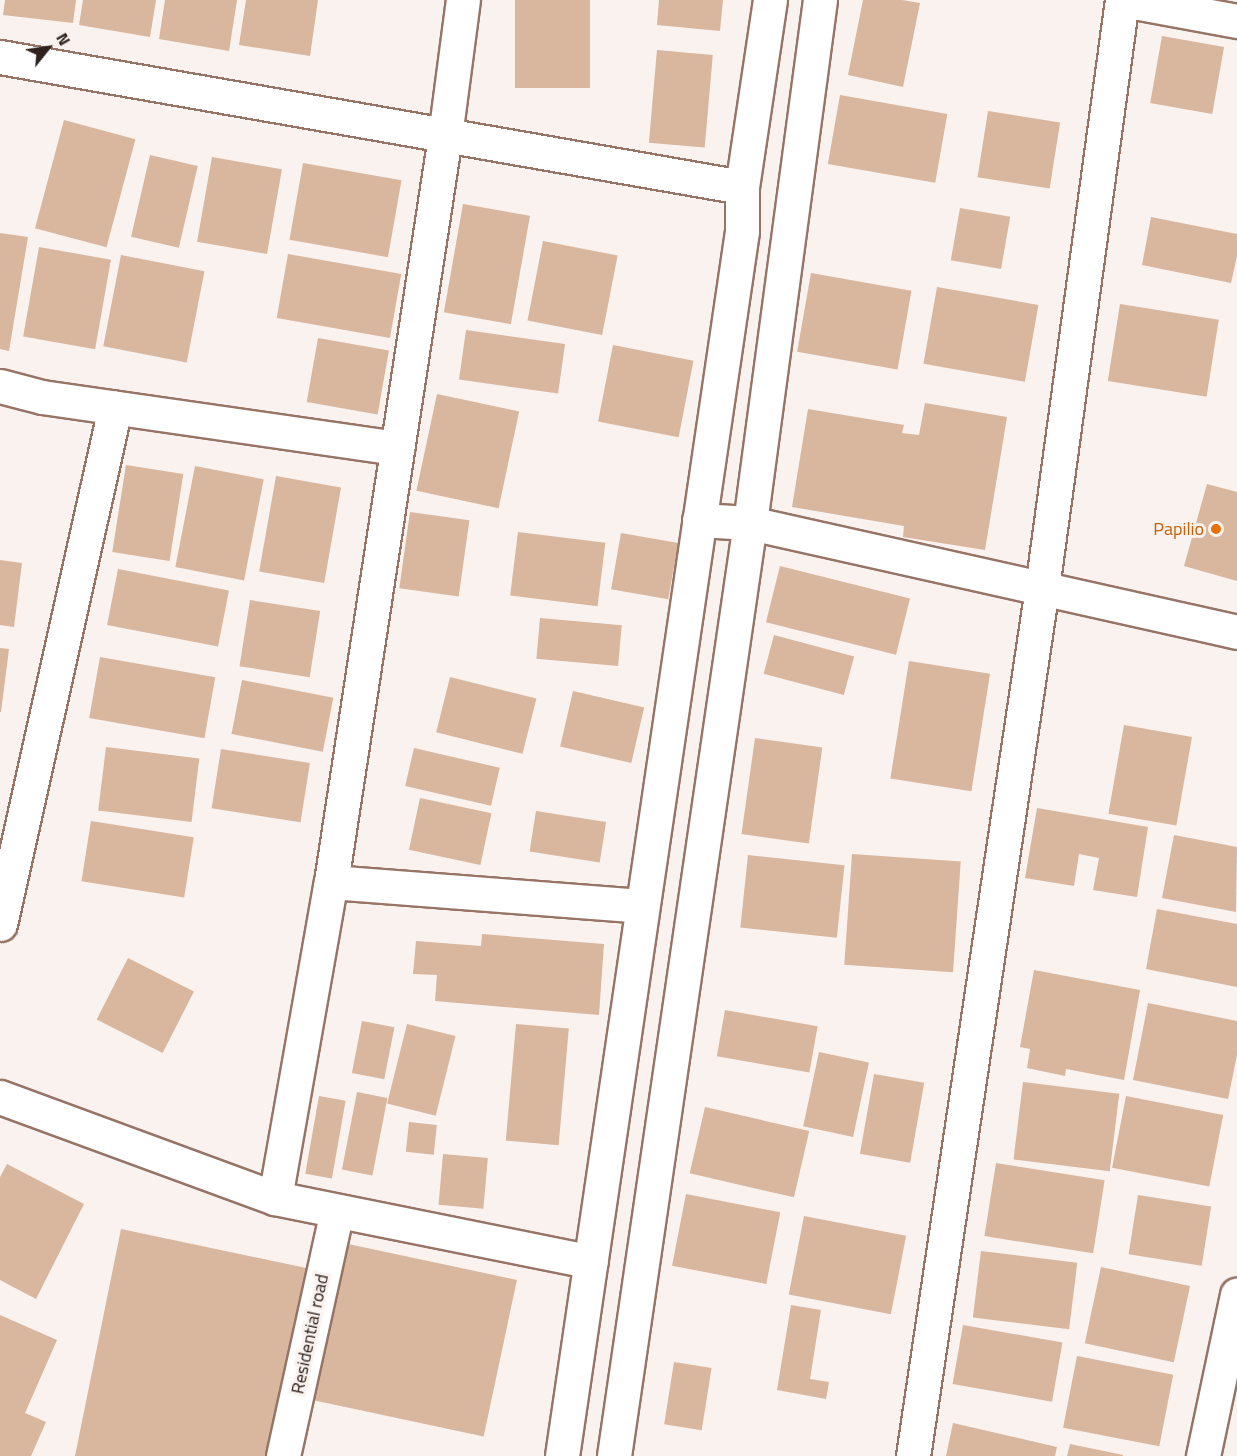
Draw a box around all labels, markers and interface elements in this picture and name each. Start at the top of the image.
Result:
north arrow [18,18,78,78]
text: N [50,28,77,50]
place label: Papilio [1153,518,1204,540]
marker: Papilio [1209,522,1223,536]
street label: Residential road [287,1272,333,1396]

